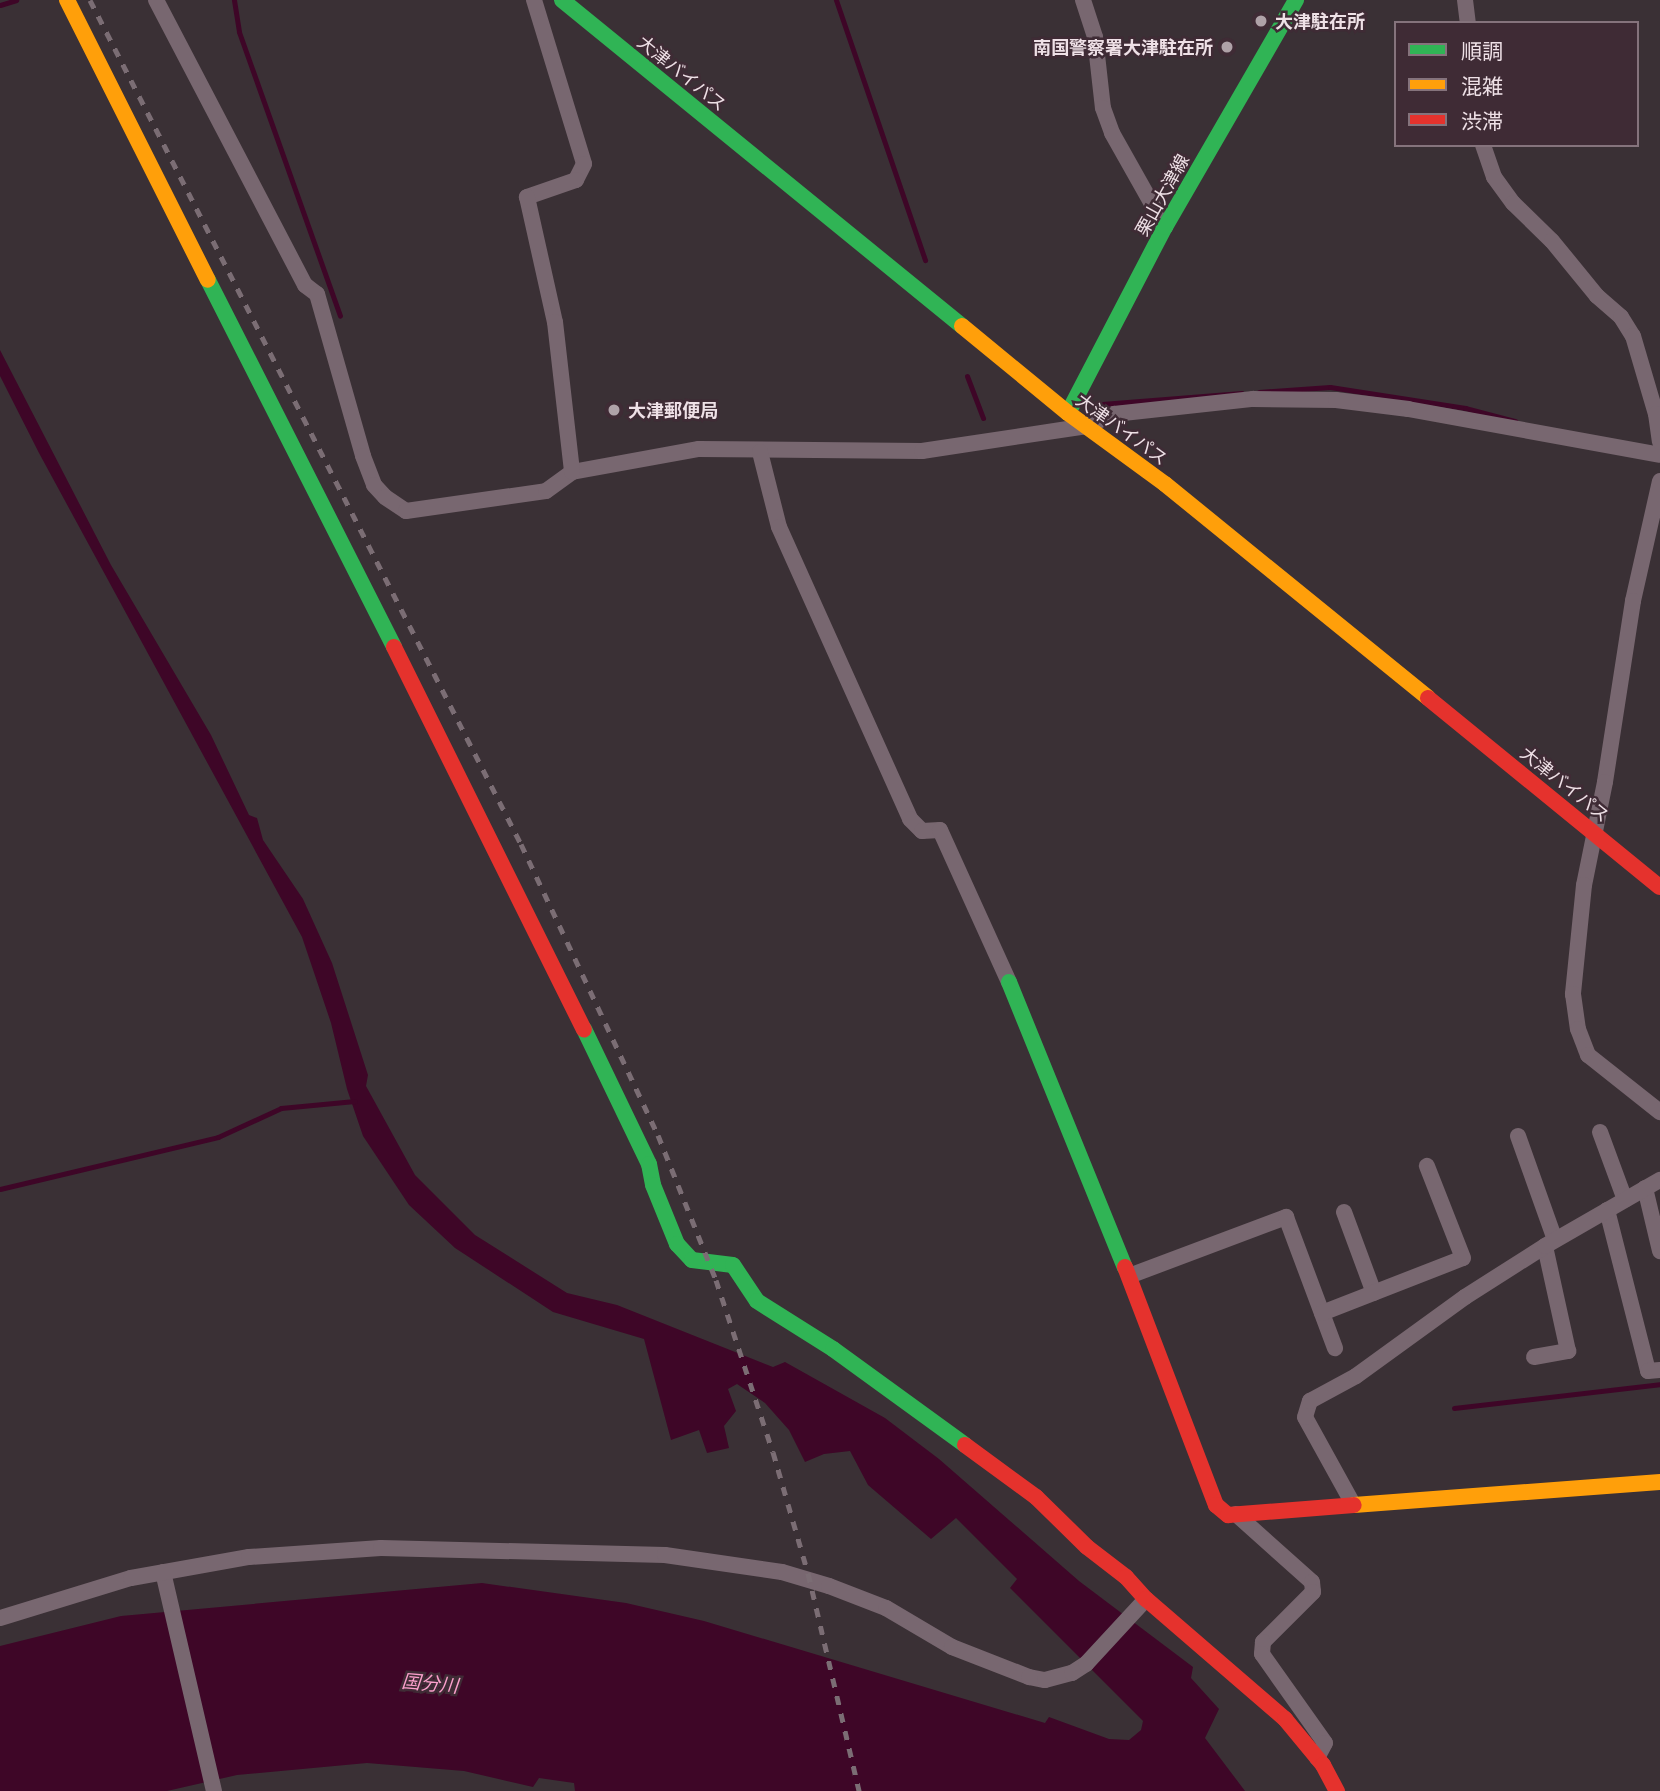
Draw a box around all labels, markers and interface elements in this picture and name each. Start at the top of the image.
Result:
place label: 大津駐在所 [1275,10,1365,32]
marker: 大津駐在所 [1253,13,1269,29]
legend [1394,21,1639,147]
street label: 大津バイパス [633,31,731,115]
place label: 南国警察署大津駐在所 [1033,36,1213,58]
text: 順調 [1461,38,1503,64]
marker: 南国警察署大津駐在所 [1219,39,1235,55]
text: 混雑 [1461,73,1503,99]
text: 渋滞 [1461,108,1503,134]
street label: 栗山大津線 [1131,150,1193,240]
street label: 大津バイパス [1072,389,1172,469]
place label: 大津郵便局 [628,399,718,421]
marker: 大津郵便局 [606,402,622,418]
street label: 大津バイパス [1516,742,1614,826]
water label: 国分川 [401,1669,459,1697]

